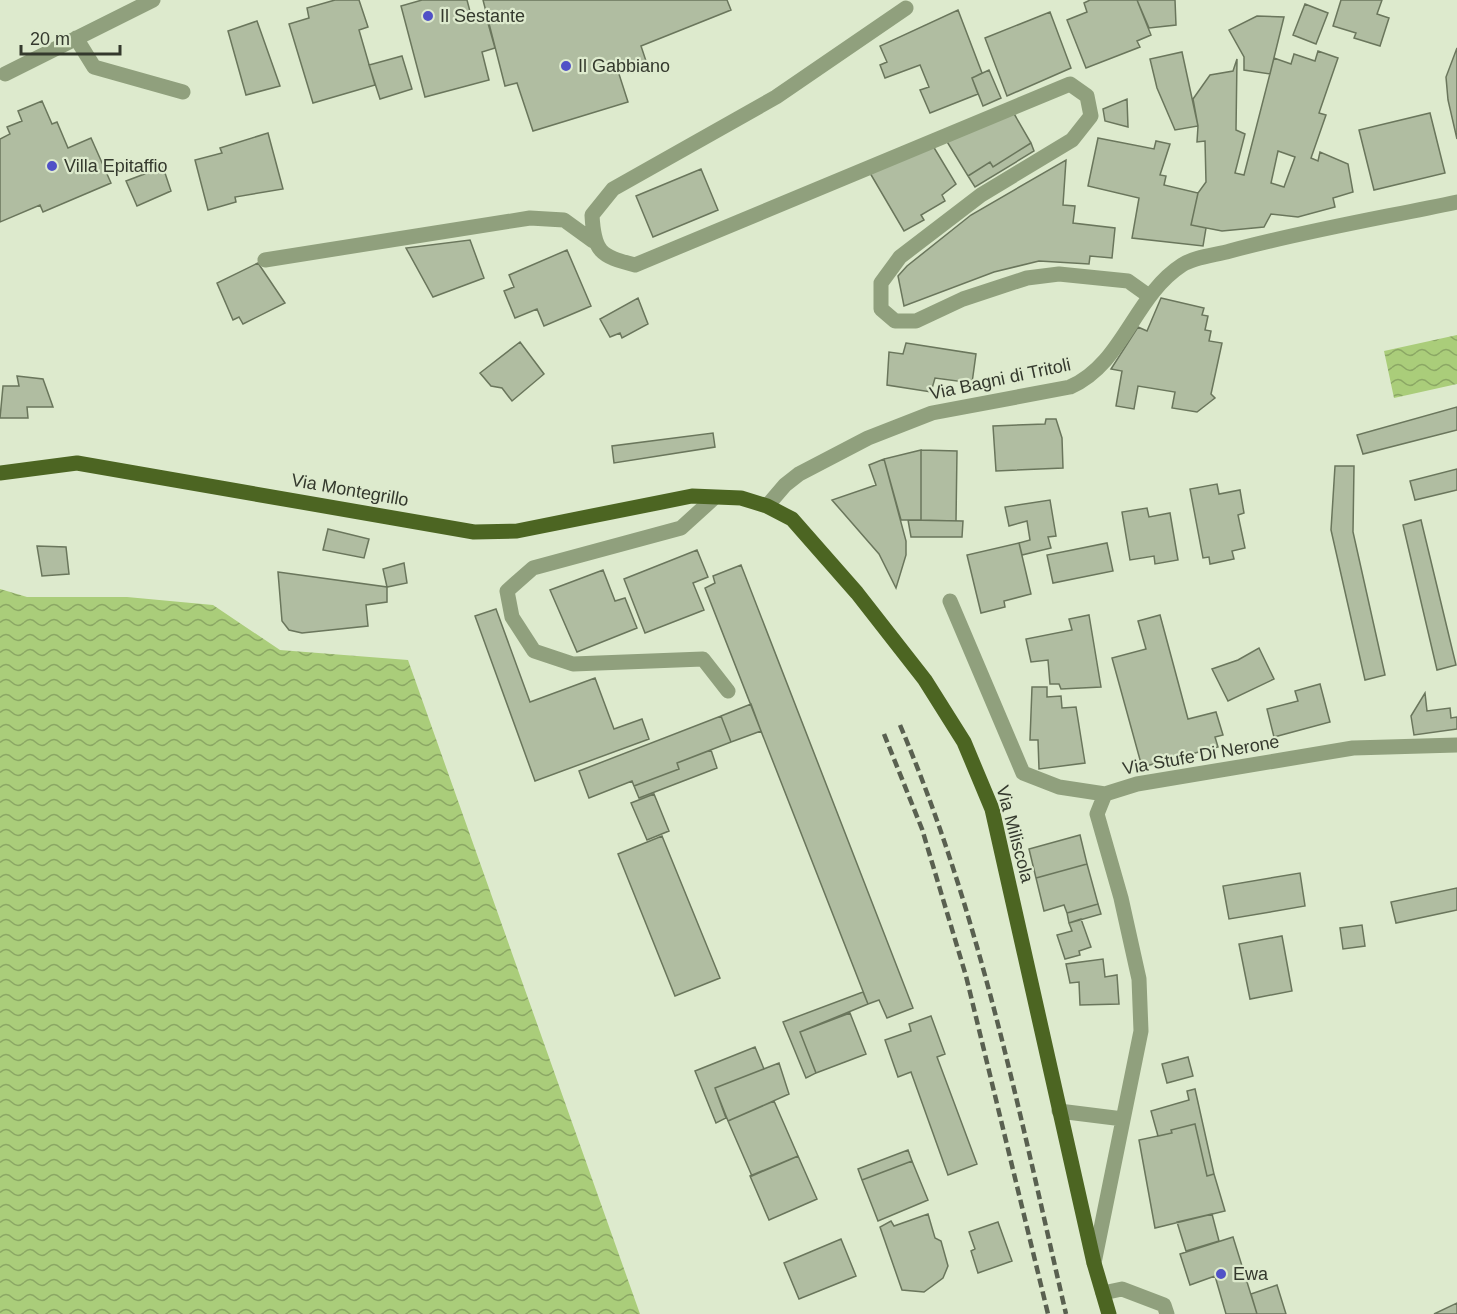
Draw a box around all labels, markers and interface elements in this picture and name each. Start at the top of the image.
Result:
place label: Il Sestante [440,6,525,26]
marker: Il Sestante [421,9,435,23]
scale bar [21,18,120,56]
text: 20 m [30,29,70,49]
place label: Il Gabbiano [578,56,670,76]
marker: Il Gabbiano [559,59,573,73]
place label: Villa Epitaffio [64,156,167,176]
marker: Villa Epitaffio [45,159,59,173]
street label: Via Bagni di Tritoli [928,354,1072,404]
street label: Via Montegrillo [290,470,410,510]
street label: Via Stufe Di Nerone [1121,731,1281,779]
street label: Via Miliscola [992,783,1038,886]
place label: Ewa [1233,1264,1269,1284]
marker: Ewa [1214,1267,1228,1281]

